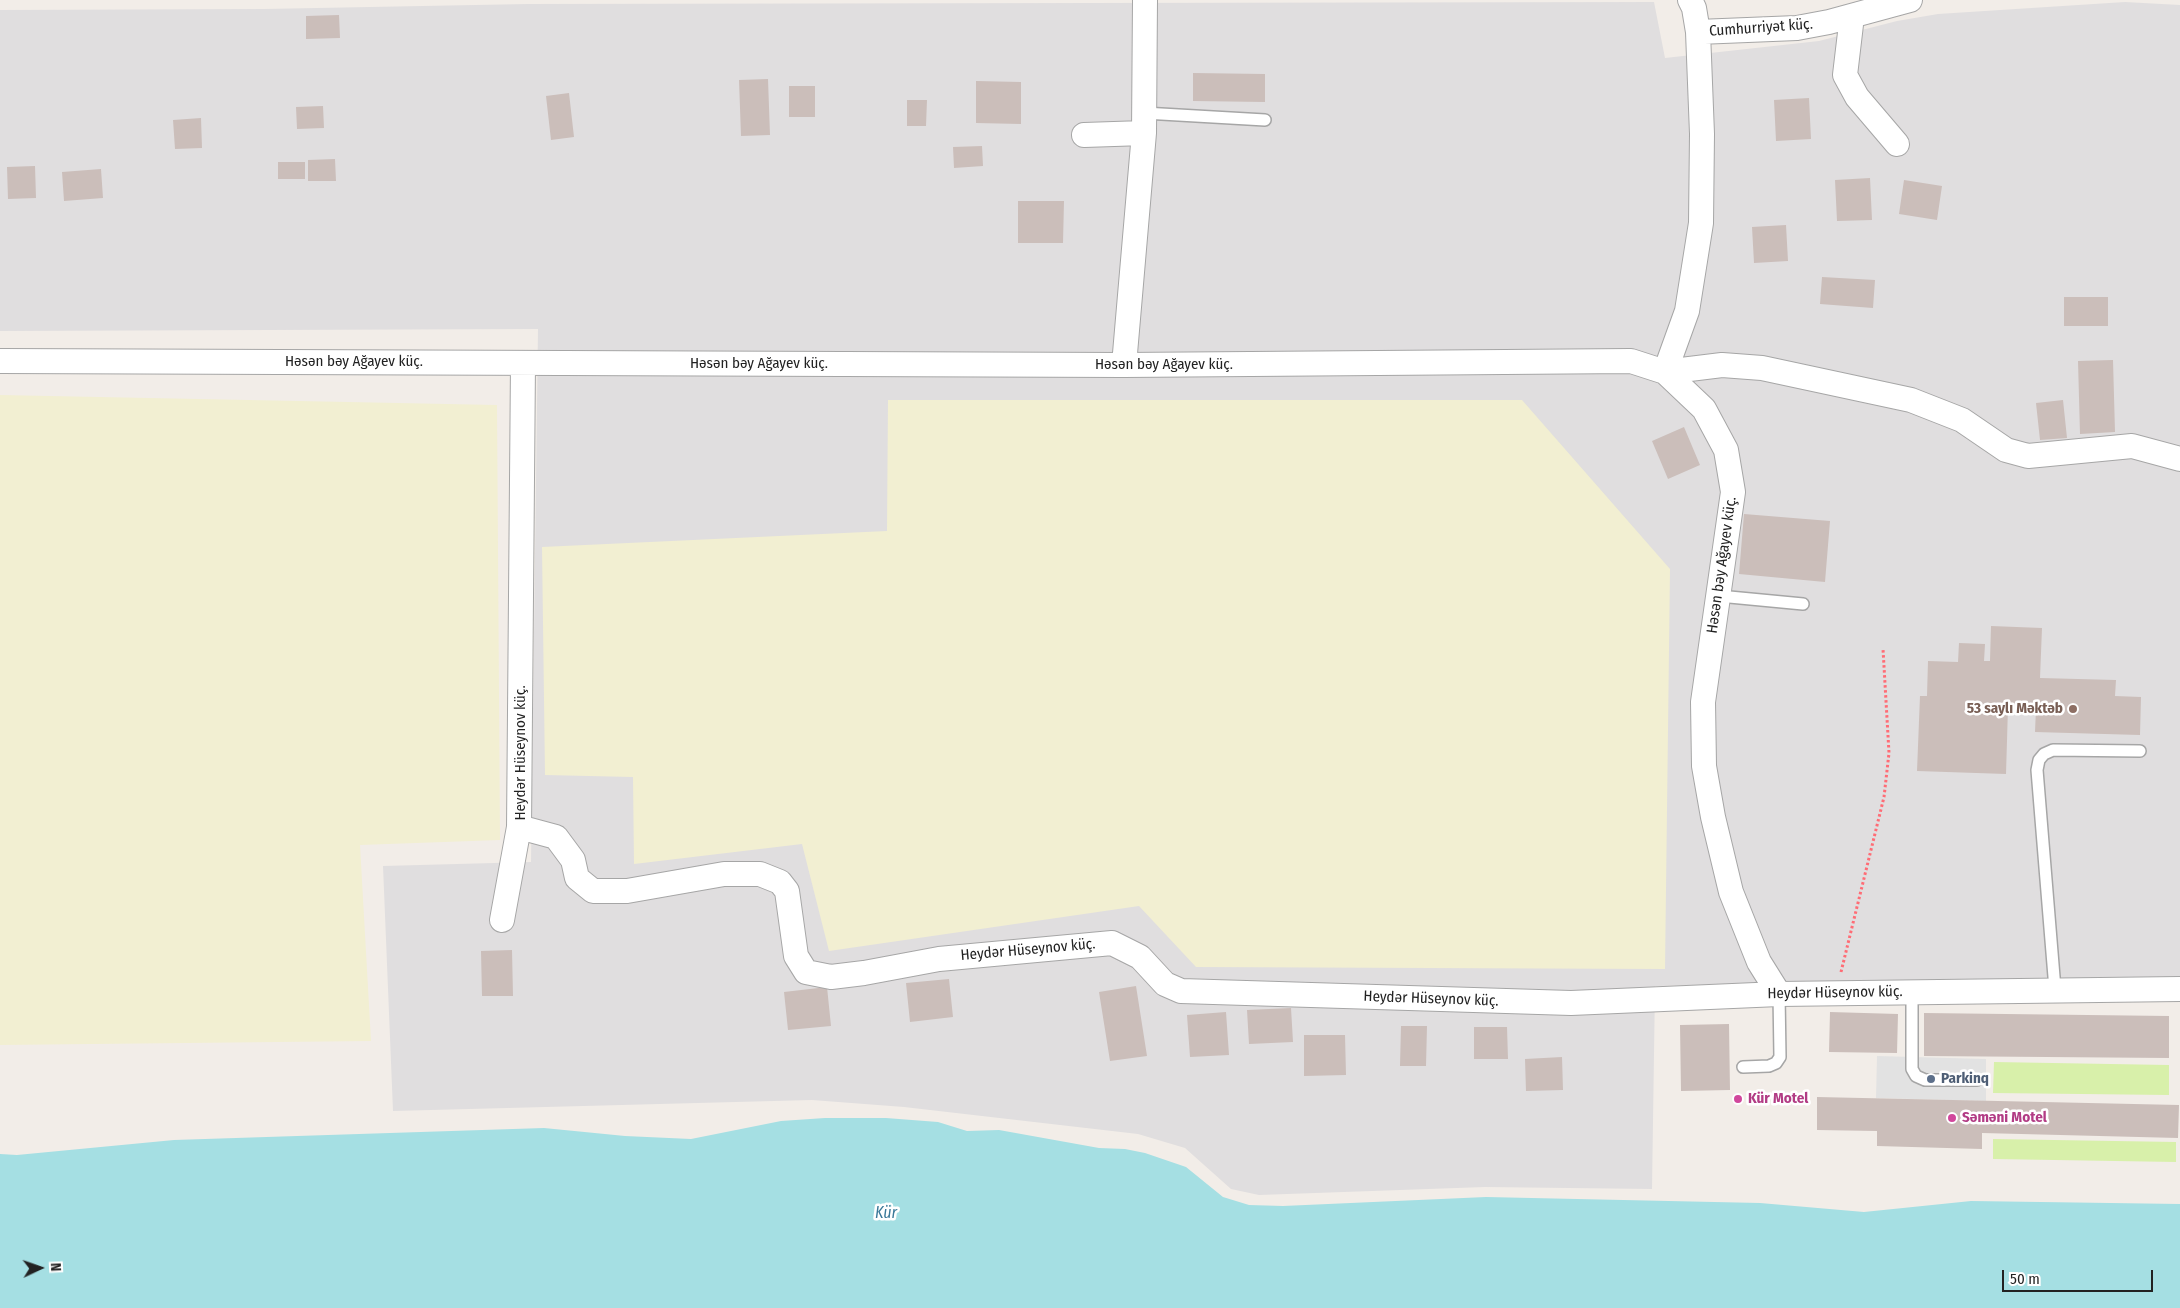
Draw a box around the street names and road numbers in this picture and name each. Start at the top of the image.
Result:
street label: Cumhurriyət küç. [1709,15,1813,41]
street label: Həsən bəy Ağayev küç. [285,353,423,371]
street label: Həsən bəy Ağayev küç. [690,355,828,373]
street label: Həsən bəy Ağayev küç. [1095,356,1233,374]
street label: Həsən bəy Ağayev küç. [1703,495,1741,635]
street label: Heydər Hüseynov küç. [512,685,530,821]
street label: Heydər Hüseynov küç. [960,935,1096,965]
street label: Heydər Hüseynov küç. [1767,983,1903,1003]
street label: Heydər Hüseynov küç. [1363,988,1499,1010]

